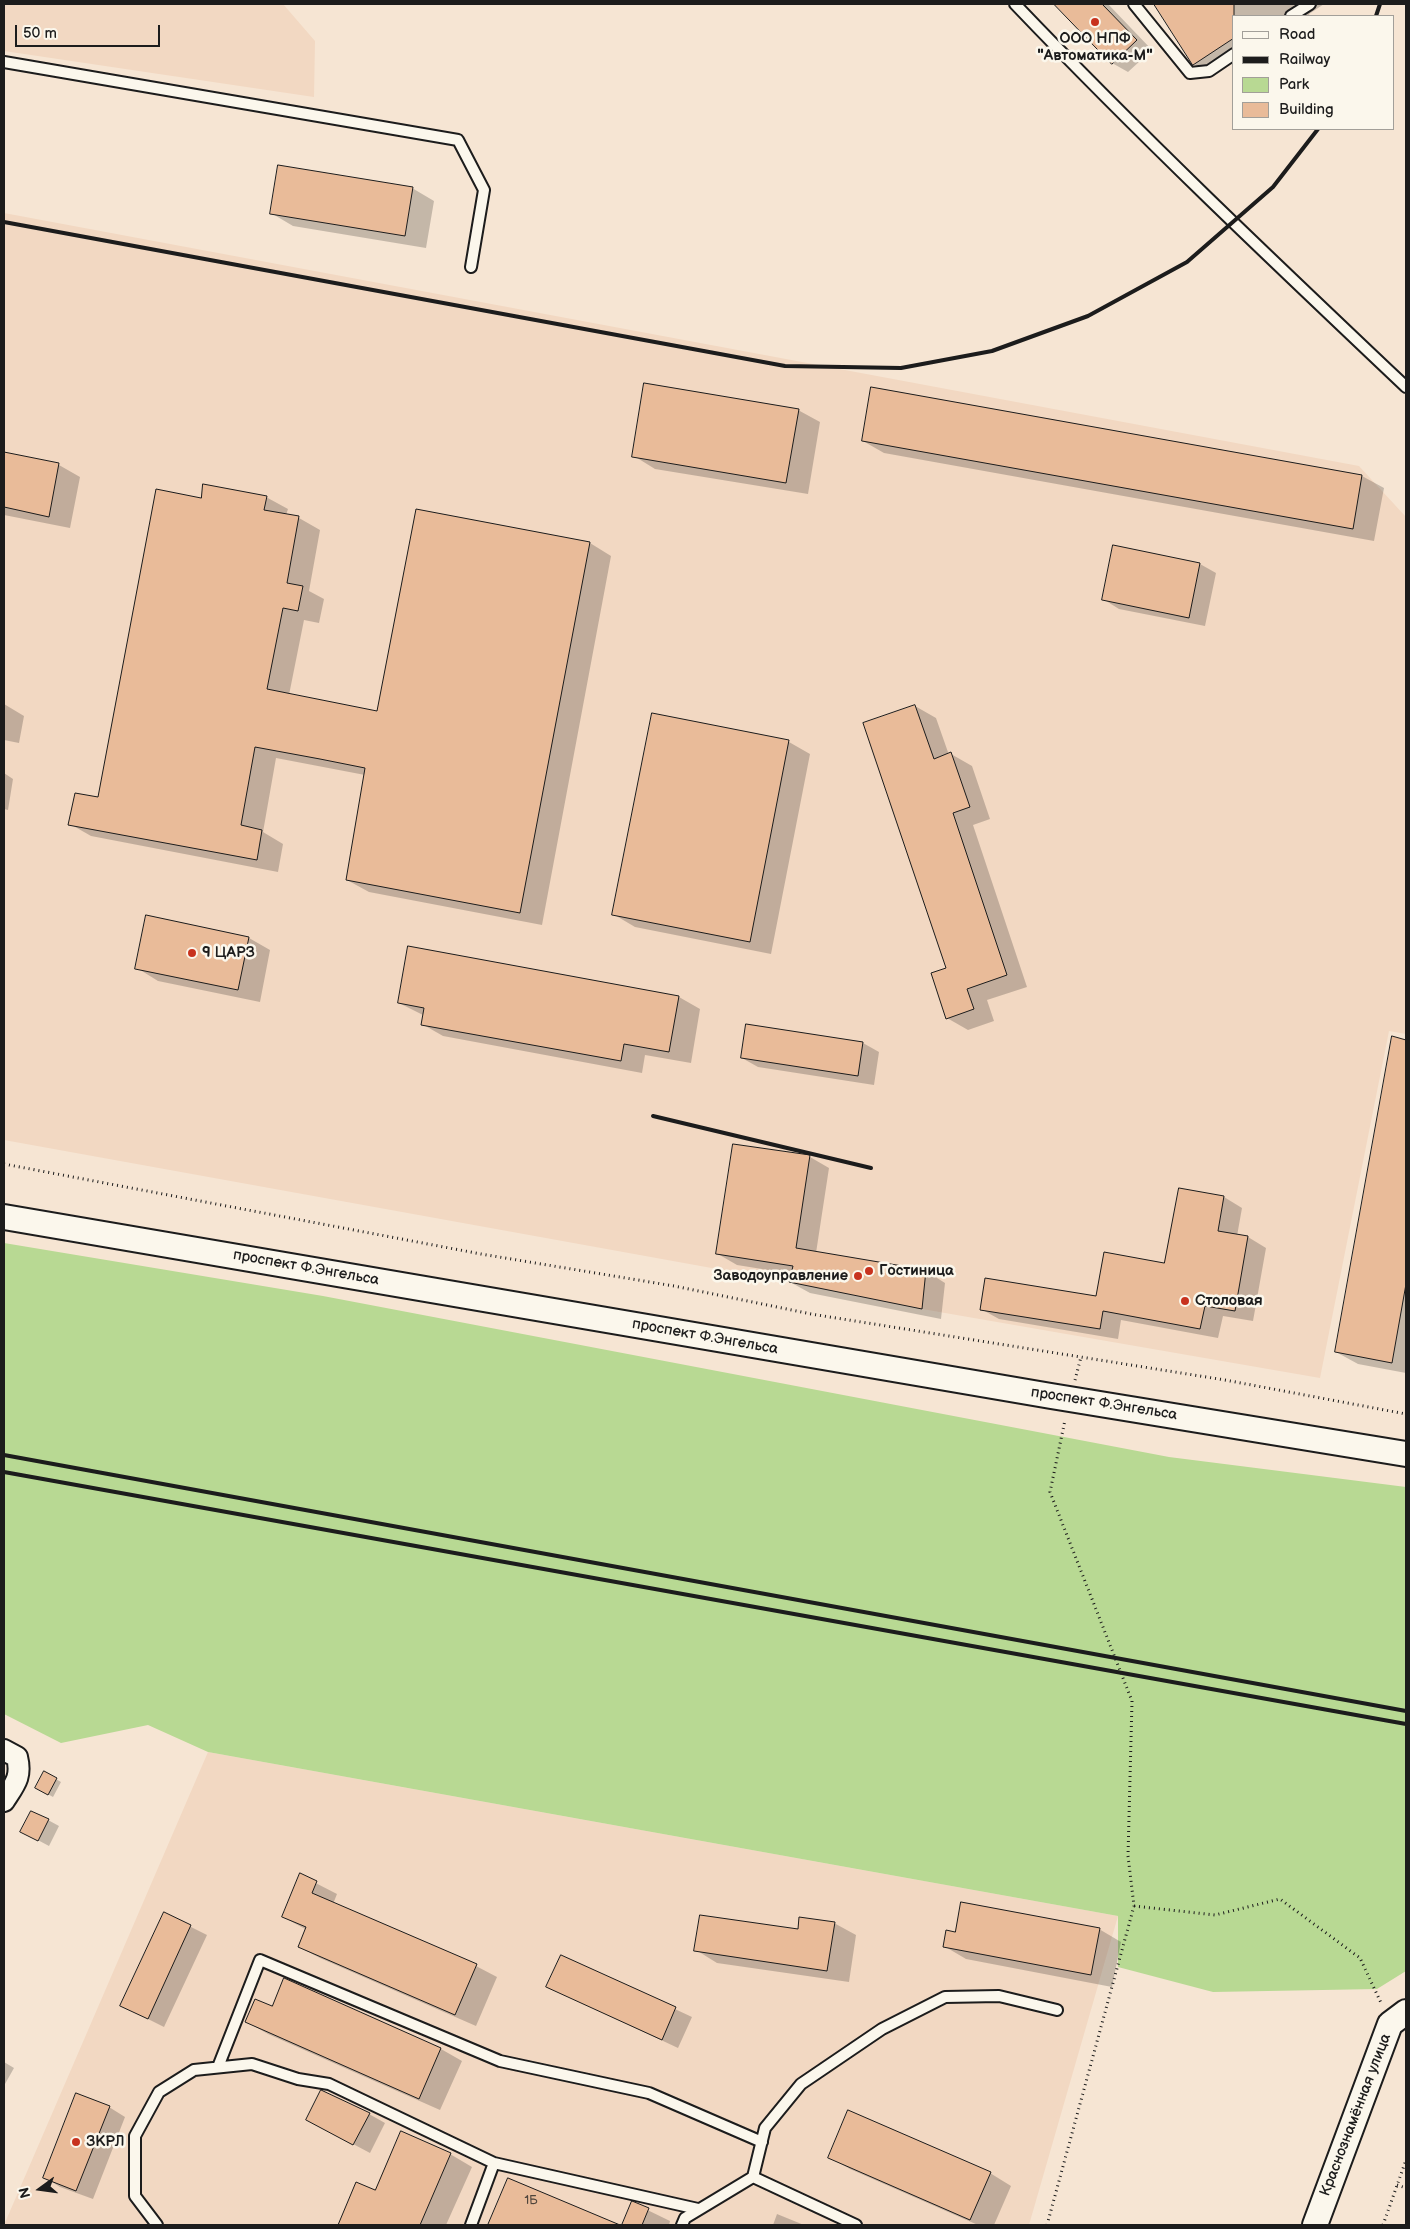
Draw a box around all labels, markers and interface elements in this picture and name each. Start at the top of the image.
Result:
scale bar [18,15,162,47]
legend [1232,15,1395,130]
marker: ООО НПФ "Автоматика-М" [1089,16,1101,28]
text: 50 m [23,24,57,43]
text: Road [1279,25,1315,44]
place label: ООО НПФ "Автоматика-М" [1037,30,1153,65]
text: Railway [1279,50,1330,69]
text: Park [1279,75,1309,94]
text: Building [1279,100,1334,119]
place label: 9 ЦАРЗ [202,944,255,962]
marker: 9 ЦАРЗ [186,947,198,959]
street label: проспект Ф.Энгельса [232,1246,380,1290]
place label: Гостиница [879,1262,954,1280]
marker: Гостиница [863,1265,875,1277]
place label: Заводоуправление [713,1267,848,1285]
marker: Заводоуправление [852,1270,864,1282]
place label: Столовая [1195,1292,1263,1310]
marker: Столовая [1179,1295,1191,1307]
street label: проспект Ф.Энгельса [631,1315,779,1359]
street label: проспект Ф.Энгельса [1030,1384,1178,1424]
street label: Краснознамённая улица [1317,2031,1395,2199]
place label: ЗКРЛ [86,2133,125,2151]
marker: ЗКРЛ [70,2136,82,2148]
north arrow [15,2164,65,2214]
text: N [15,2186,34,2200]
house number: 1Б [525,2194,537,2208]

